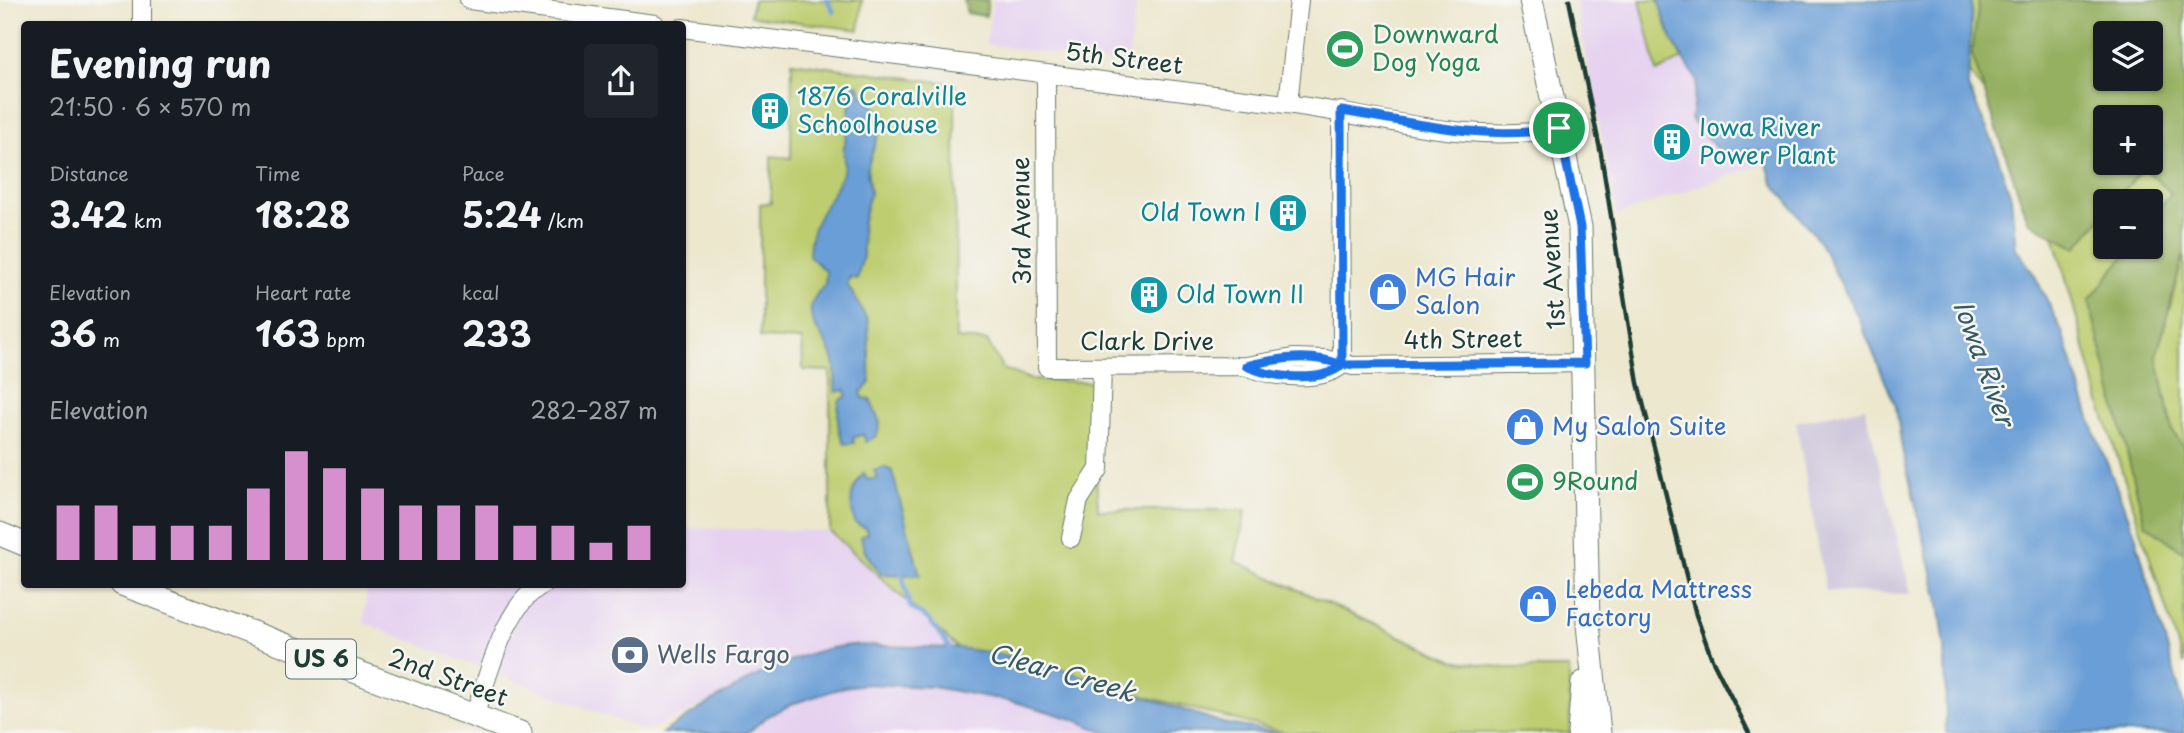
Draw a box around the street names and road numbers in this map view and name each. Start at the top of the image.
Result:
street label: 5th Street [1063,32,1185,82]
street label: 3rd Avenue [1001,157,1039,286]
street label: 1st Avenue [1529,208,1573,331]
street label: 4th Street [1403,319,1523,357]
street label: Clark Drive [1080,322,1214,358]
street label: 2nd Street [384,638,514,714]
road number: US 6 [286,639,356,678]

